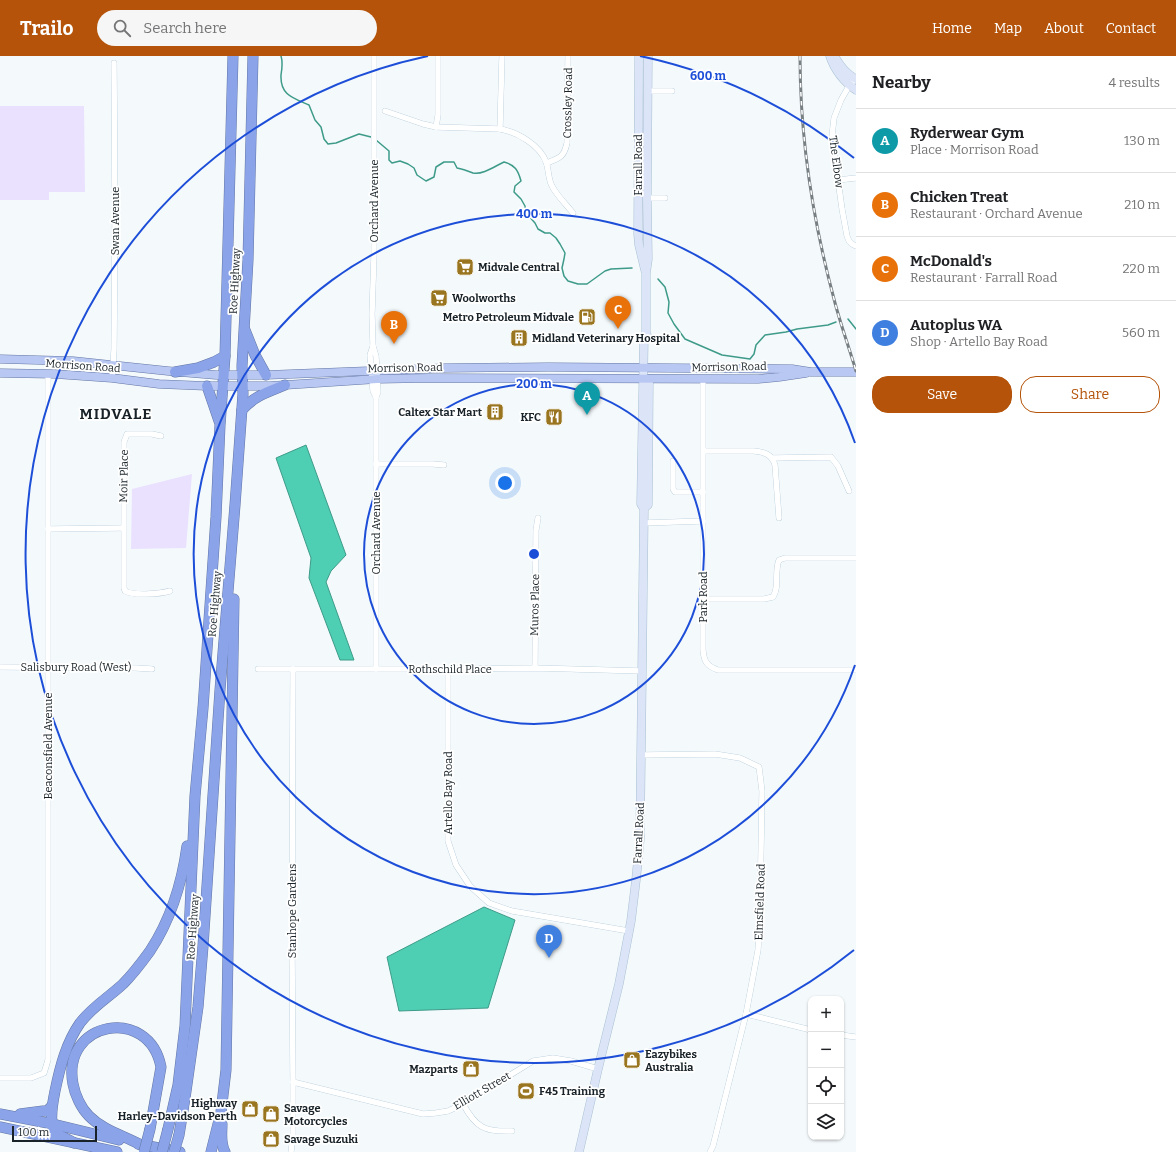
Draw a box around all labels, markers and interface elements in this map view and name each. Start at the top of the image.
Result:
search box [97,10,377,46]
text: Trailo [20,17,73,40]
icon: search [111,17,133,39]
text: Search here [143,19,227,37]
text: Home [932,20,972,37]
text: Map [994,20,1022,37]
text: About [1044,20,1084,37]
text: Contact [1106,20,1156,37]
street label: Crossley Road [561,67,575,139]
text: 600 m [690,69,727,83]
text: Nearby [872,72,931,93]
text: 4 results [1108,75,1160,90]
text: Ryderwear Gym [910,124,1024,142]
text: A [880,133,890,148]
text: 130 m [1124,133,1160,148]
street label: Farrall Road [632,134,645,196]
street label: The Elbow [826,135,846,189]
text: Place · Morrison Road [910,142,1039,157]
street label: Orchard Avenue [368,160,381,242]
street label: Swan Avenue [109,187,122,255]
text: Chicken Treat [910,188,1009,206]
text: B [881,197,889,212]
text: 210 m [1124,197,1160,212]
text: Restaurant · Orchard Avenue [910,206,1083,221]
text: 400 m [516,207,553,221]
street label: Roe Highway [227,247,243,314]
text: McDonald's [910,252,992,270]
supermarket icon: Midvale Central [455,257,475,277]
place label: Midvale Central [478,261,560,274]
text: C [881,261,889,276]
text: 220 m [1123,261,1160,276]
text: Restaurant · Farrall Road [910,270,1057,285]
supermarket icon: Woolworths [429,288,449,308]
place label: Woolworths [452,292,516,305]
pin: C [605,296,631,329]
fuel station icon: Metro Petroleum Midvale [577,307,597,327]
pin: B [381,311,407,344]
place label: Metro Petroleum Midvale [443,311,574,324]
text: Autoplus WA [910,316,1002,334]
text: D [880,325,890,340]
text: 560 m [1122,325,1160,340]
building icon: Midland Veterinary Hospital [509,328,529,348]
place label: Midland Veterinary Hospital [532,332,680,345]
text: Shop · Artello Bay Road [910,334,1048,349]
street label: Morrison Road [45,357,121,375]
street label: Morrison Road [691,360,767,374]
street label: Morrison Road [367,361,443,375]
button: Save [872,376,1012,413]
button: Share [1020,376,1160,413]
text: 200 m [516,377,552,391]
pin: A [574,382,600,415]
building icon: Caltex Star Mart [485,402,505,422]
district label: MIDVALE [80,405,152,423]
place label: Caltex Star Mart [398,406,483,419]
restaurant icon: KFC [544,407,564,427]
place label: KFC [520,411,541,424]
street label: Moir Place [117,449,131,503]
your location [495,473,515,493]
street label: Orchard Avenue [370,492,383,574]
centre of rings [527,547,541,561]
street label: Roe Highway [206,570,224,638]
street label: Park Road [697,571,710,623]
street label: Muros Place [528,574,542,636]
street label: Salisbury Road (West) [21,661,131,674]
street label: Rothschild Place [408,663,492,676]
street label: Beaconsfield Avenue [42,693,55,799]
street label: Artello Bay Road [442,751,455,835]
street label: Farrall Road [631,801,647,864]
street label: Elmsfield Road [752,863,768,941]
street label: Stanhope Gardens [286,864,299,958]
street label: Roe Highway [184,893,202,960]
pin: D [536,925,562,958]
map controls [808,996,844,1140]
button: + [808,996,844,1032]
button: − [808,1032,844,1068]
place label: Eazybikes Australia [645,1048,697,1074]
shop icon: Eazybikes Australia [622,1050,642,1070]
shop icon: Mazparts [461,1059,481,1079]
place label: Mazparts [409,1063,459,1076]
button: locate [808,1068,844,1104]
street label: Elliott Street [451,1069,513,1113]
sports icon: F45 Training [516,1081,536,1101]
place label: F45 Training [539,1085,606,1098]
place label: Highway Harley-Davidson Perth [118,1097,238,1123]
shop icon: Highway Harley-Davidson Perth [240,1099,260,1119]
place label: Savage Motorcycles [284,1102,348,1128]
shop icon: Savage Motorcycles [261,1104,281,1124]
button: layers [808,1104,844,1140]
scale bar [12,1124,97,1143]
text: 100 m [18,1126,49,1139]
shop icon: Savage Suzuki [261,1129,281,1149]
place label: Savage Suzuki [284,1133,359,1146]

